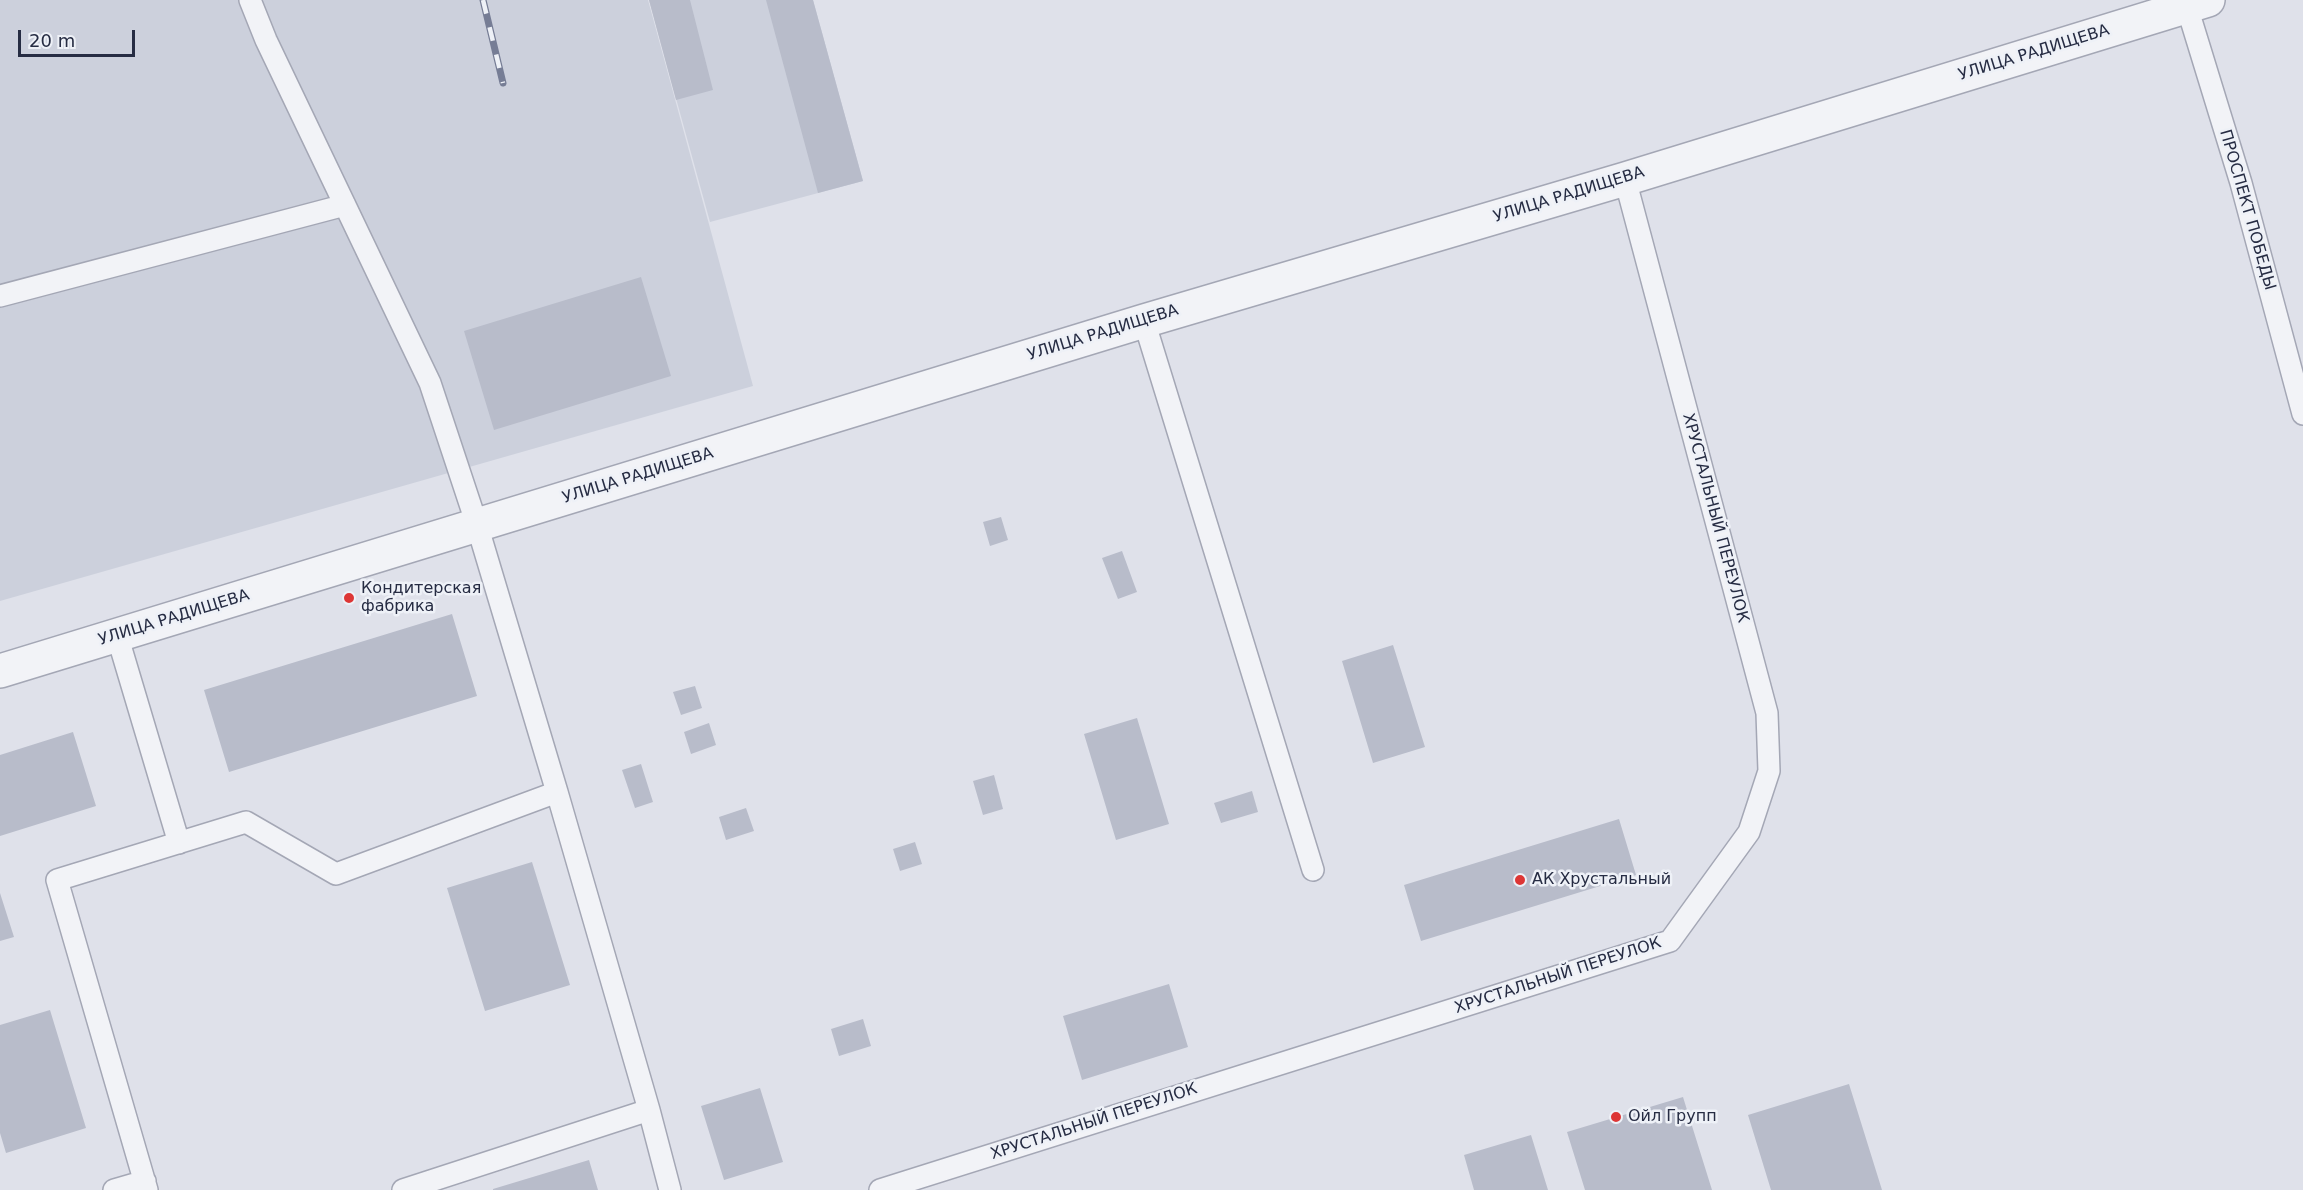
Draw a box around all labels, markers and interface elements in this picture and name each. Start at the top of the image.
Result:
scale bar [21,18,138,56]
street label: УЛИЦА РАДИЩЕВА [1956,21,2112,85]
text: 20 m [29,30,75,51]
street label: ПРОСПЕКТ ПОБЕДЫ [2215,128,2279,292]
street label: УЛИЦА РАДИЩЕВА [1491,163,1647,227]
street label: УЛИЦА РАДИЩЕВА [1025,301,1181,365]
street label: ХРУСТАЛЬНЫЙ ПЕРЕУЛОК [1678,411,1752,625]
street label: УЛИЦА РАДИЩЕВА [560,444,716,508]
place label: Кондитерская фабрика [361,579,481,617]
street label: УЛИЦА РАДИЩЕВА [96,586,252,650]
marker: Кондитерская фабрика [342,591,356,605]
place label: АК Хрустальный [1532,870,1671,890]
marker: АК Хрустальный [1513,873,1527,887]
street label: ХРУСТАЛЬНЫЙ ПЕРЕУЛОК [1452,933,1664,1019]
street label: ХРУСТАЛЬНЫЙ ПЕРЕУЛОК [988,1079,1200,1165]
place label: Ойл Групп [1628,1107,1717,1127]
marker: Ойл Групп [1609,1110,1623,1124]

